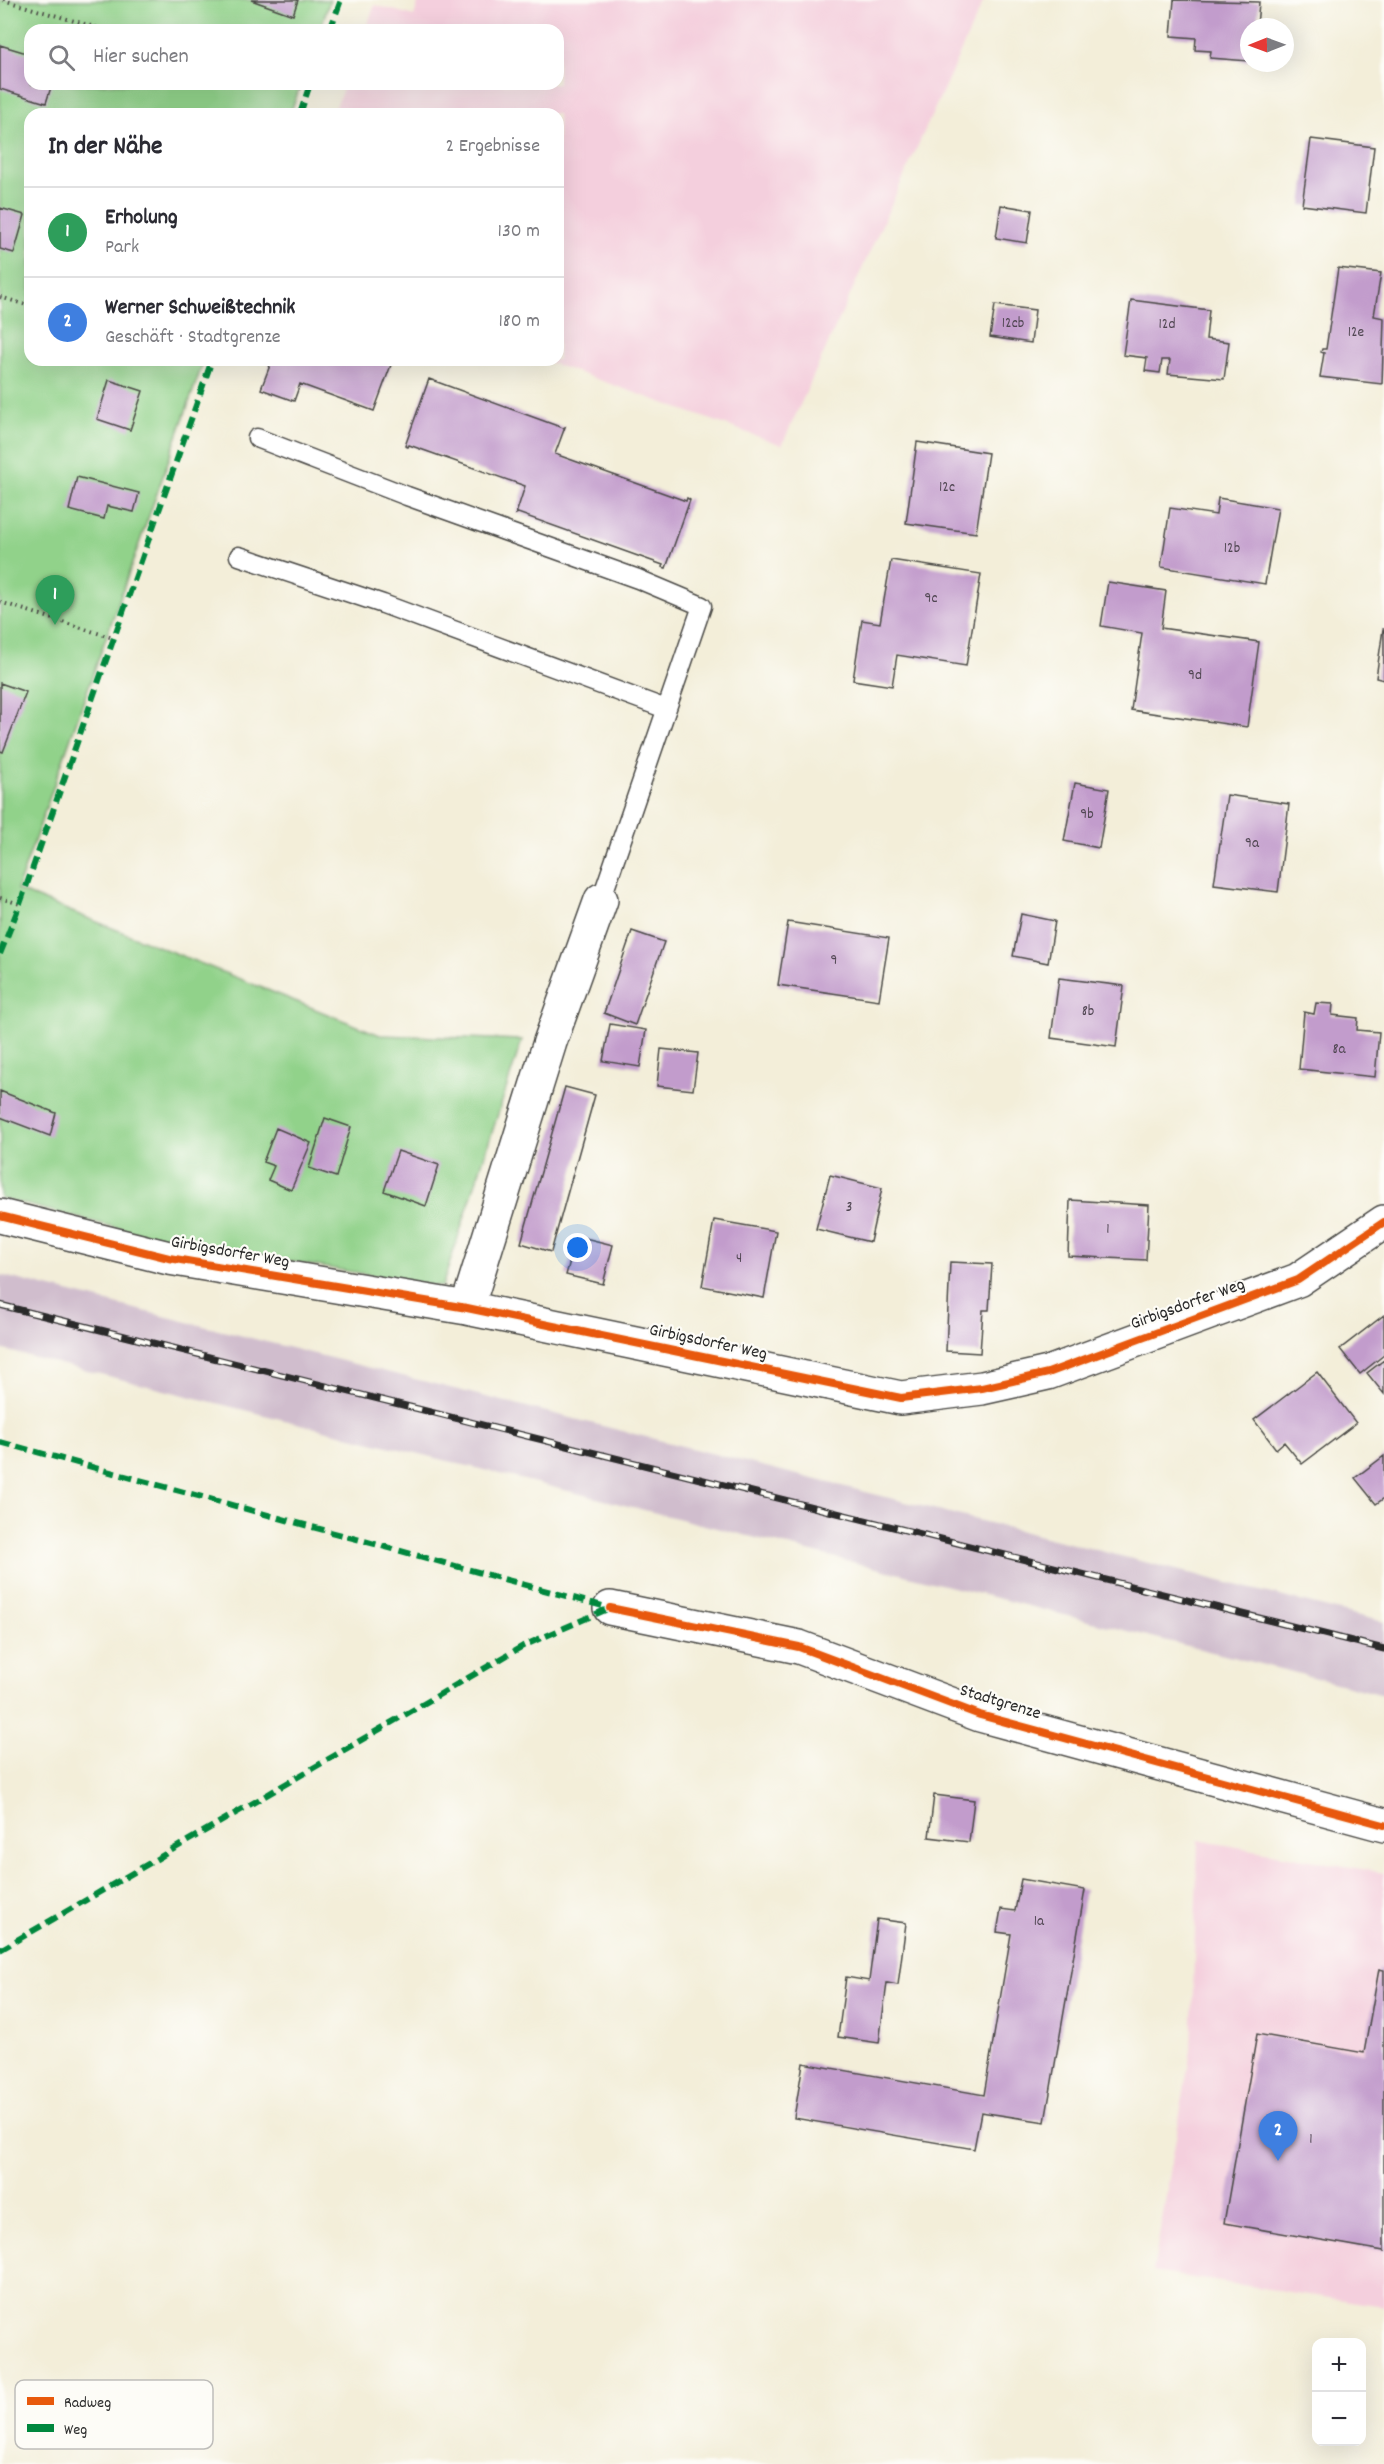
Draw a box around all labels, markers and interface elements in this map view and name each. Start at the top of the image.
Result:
north arrow [1240,18,1294,72]
search box [24,24,564,90]
icon: search [45,41,78,74]
text: Hier suchen [93,42,189,73]
text: In der Nähe [48,129,162,166]
text: 2 Ergebnisse [445,133,540,161]
text: Erholung [105,203,178,234]
text: 1 [65,218,70,246]
text: 130 m [498,218,540,246]
text: Park [105,234,139,262]
text: Werner Schweißtechnik [105,293,295,324]
text: 2 [63,308,72,336]
text: 180 m [498,308,540,336]
house number: 12cb [1002,313,1024,335]
house number: 12d [1159,314,1175,336]
house number: 12e [1348,322,1365,344]
text: Geschäft · Stadtgrenze [105,324,281,352]
house number: 12c [939,477,955,499]
house number: 12b [1224,538,1240,560]
pin: 1 [36,576,74,625]
house number: 9c [925,588,937,610]
house number: 9d [1188,665,1202,687]
house number: 9b [1080,804,1094,826]
house number: 9a [1245,833,1260,855]
house number: 9 [831,950,837,972]
house number: 8b [1082,1001,1094,1023]
house number: 8a [1332,1039,1346,1061]
house number: 3 [846,1197,852,1219]
house number: 1 [1106,1219,1110,1241]
street label: Girbigsdorfer Weg [169,1230,291,1276]
your location [563,1233,592,1262]
house number: 4 [736,1248,742,1270]
street label: Girbigsdorfer Weg [1127,1273,1249,1337]
street label: Girbigsdorfer Weg [647,1318,769,1368]
street label: Stadtgrenze [956,1679,1044,1727]
house number: 1a [1034,1911,1045,1933]
pin: 2 [1258,2112,1298,2161]
house number: 1 [1309,2129,1313,2151]
map controls [1312,2338,1366,2446]
button: + [1312,2338,1366,2392]
legend [15,2380,213,2449]
text: Radweg [64,2392,111,2415]
button: − [1312,2392,1366,2446]
text: Weg [64,2419,87,2442]

